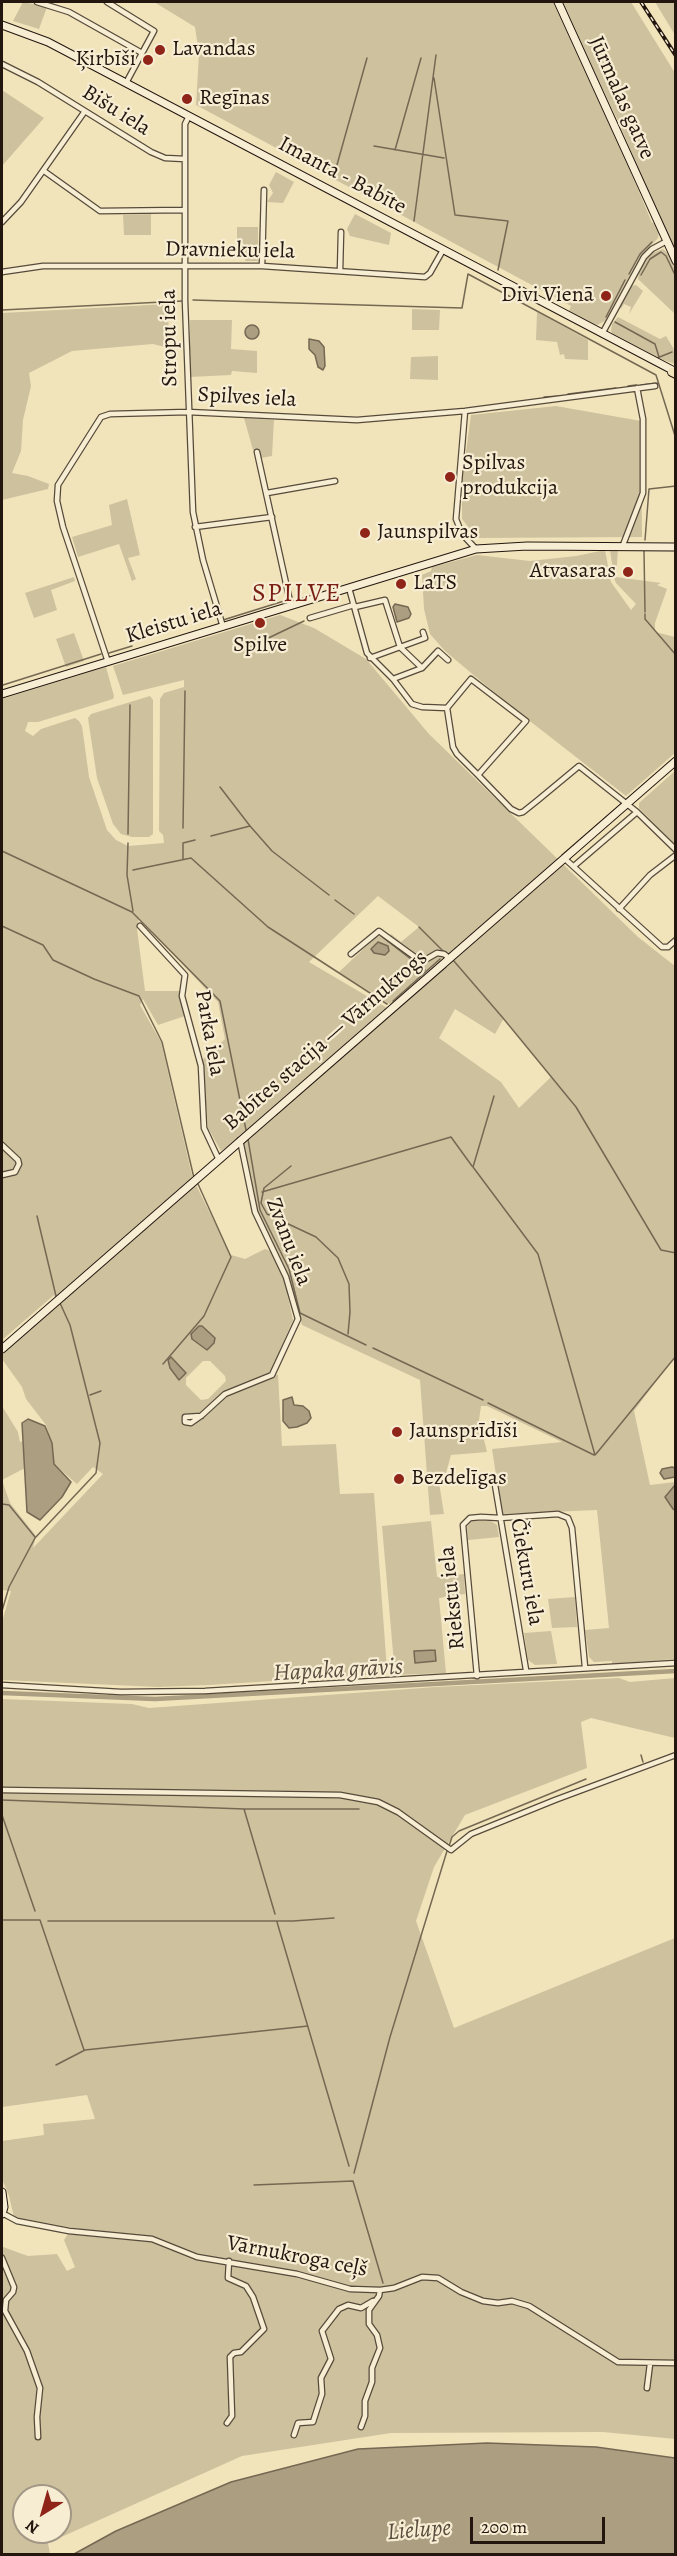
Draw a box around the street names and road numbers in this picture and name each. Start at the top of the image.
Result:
street label: Jūrmalas gatve [582,32,660,164]
street label: Bišu iela [77,80,155,142]
street label: Imanta - Babīte [274,131,410,221]
street label: Dravnieku iela [165,237,295,265]
street label: Stropu iela [156,289,184,387]
street label: Spilves iela [197,382,297,414]
street label: Kleistu iela [123,596,225,650]
street label: Babītes stacija — Vārnukrogs [219,945,433,1137]
street label: Parka iela [188,988,230,1078]
street label: Zvanu iela [259,1194,317,1290]
street label: Čiekuru iela [504,1516,548,1628]
street label: Riekstu iela [434,1545,472,1651]
street label: Vārnukroga ceļš [224,2230,370,2284]

